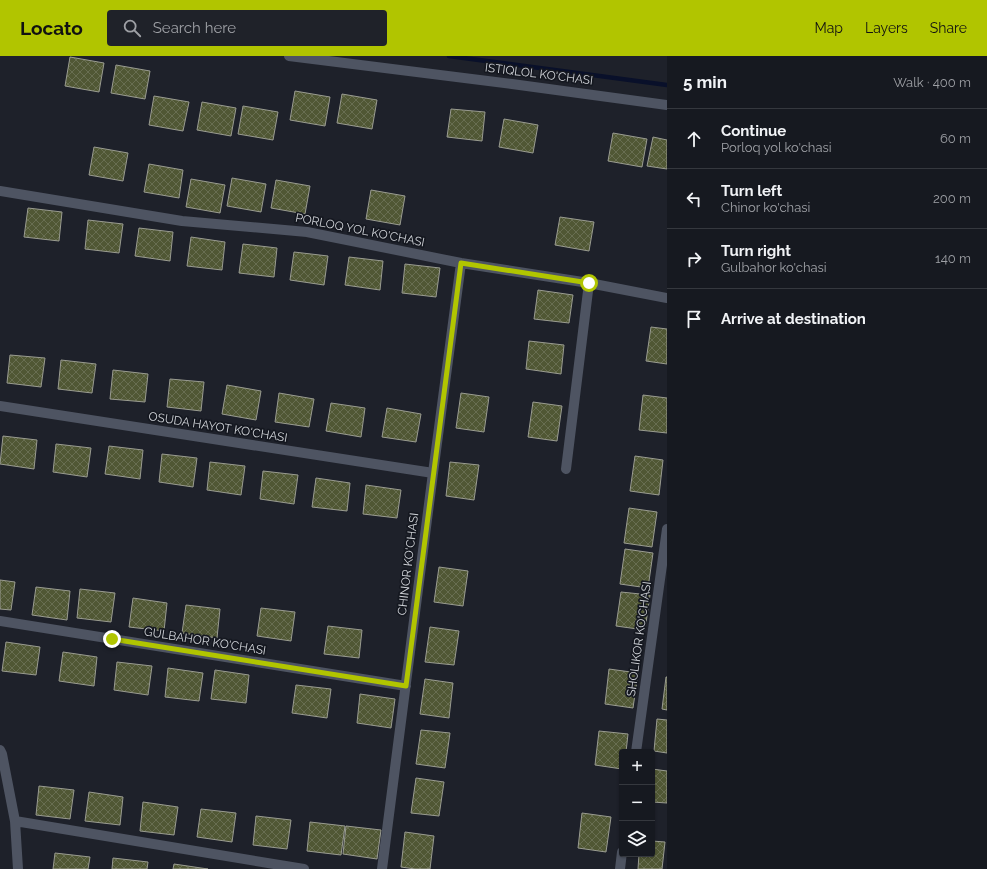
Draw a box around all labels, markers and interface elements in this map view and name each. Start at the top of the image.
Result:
search box [107,10,387,46]
text: Locato [20,17,83,39]
icon: search [121,17,143,39]
text: Search here [153,19,236,37]
text: Map [815,20,843,36]
text: Layers [865,20,908,36]
text: Share [930,20,967,36]
street label: ISTIQLOL KO'CHASI [484,60,594,88]
text: 5 min [683,72,727,92]
text: Walk · 400 m [893,75,971,90]
text: Continue [721,122,786,140]
icon: ahead [683,128,705,150]
text: 60 m [940,131,971,146]
text: Porloq yol ko'chasi [721,140,832,155]
text: Turn left [721,182,782,200]
icon: left [683,188,705,210]
text: 200 m [933,191,971,206]
text: Chinor ko'chasi [721,200,810,215]
street label: PORLOQ YOL KO'CHASI [294,211,426,249]
text: Turn right [721,242,791,260]
icon: right [683,248,705,270]
text: 140 m [935,251,971,266]
text: Gulbahor ko'chasi [721,260,827,275]
route start [580,274,598,292]
icon: arrive [683,308,705,330]
text: Arrive at destination [721,310,866,328]
street label: OSUDA HAYOT KO'CHASI [148,409,288,445]
street label: CHINOR KO'CHASI [395,512,421,616]
street label: SHOLIKOR KO'CHASI [624,580,654,698]
street label: GULBAHOR KO'CHASI [143,624,267,658]
route end [103,630,121,648]
map controls [619,749,655,857]
button: + [619,749,655,785]
button: − [619,785,655,821]
button: layers [619,821,655,857]

